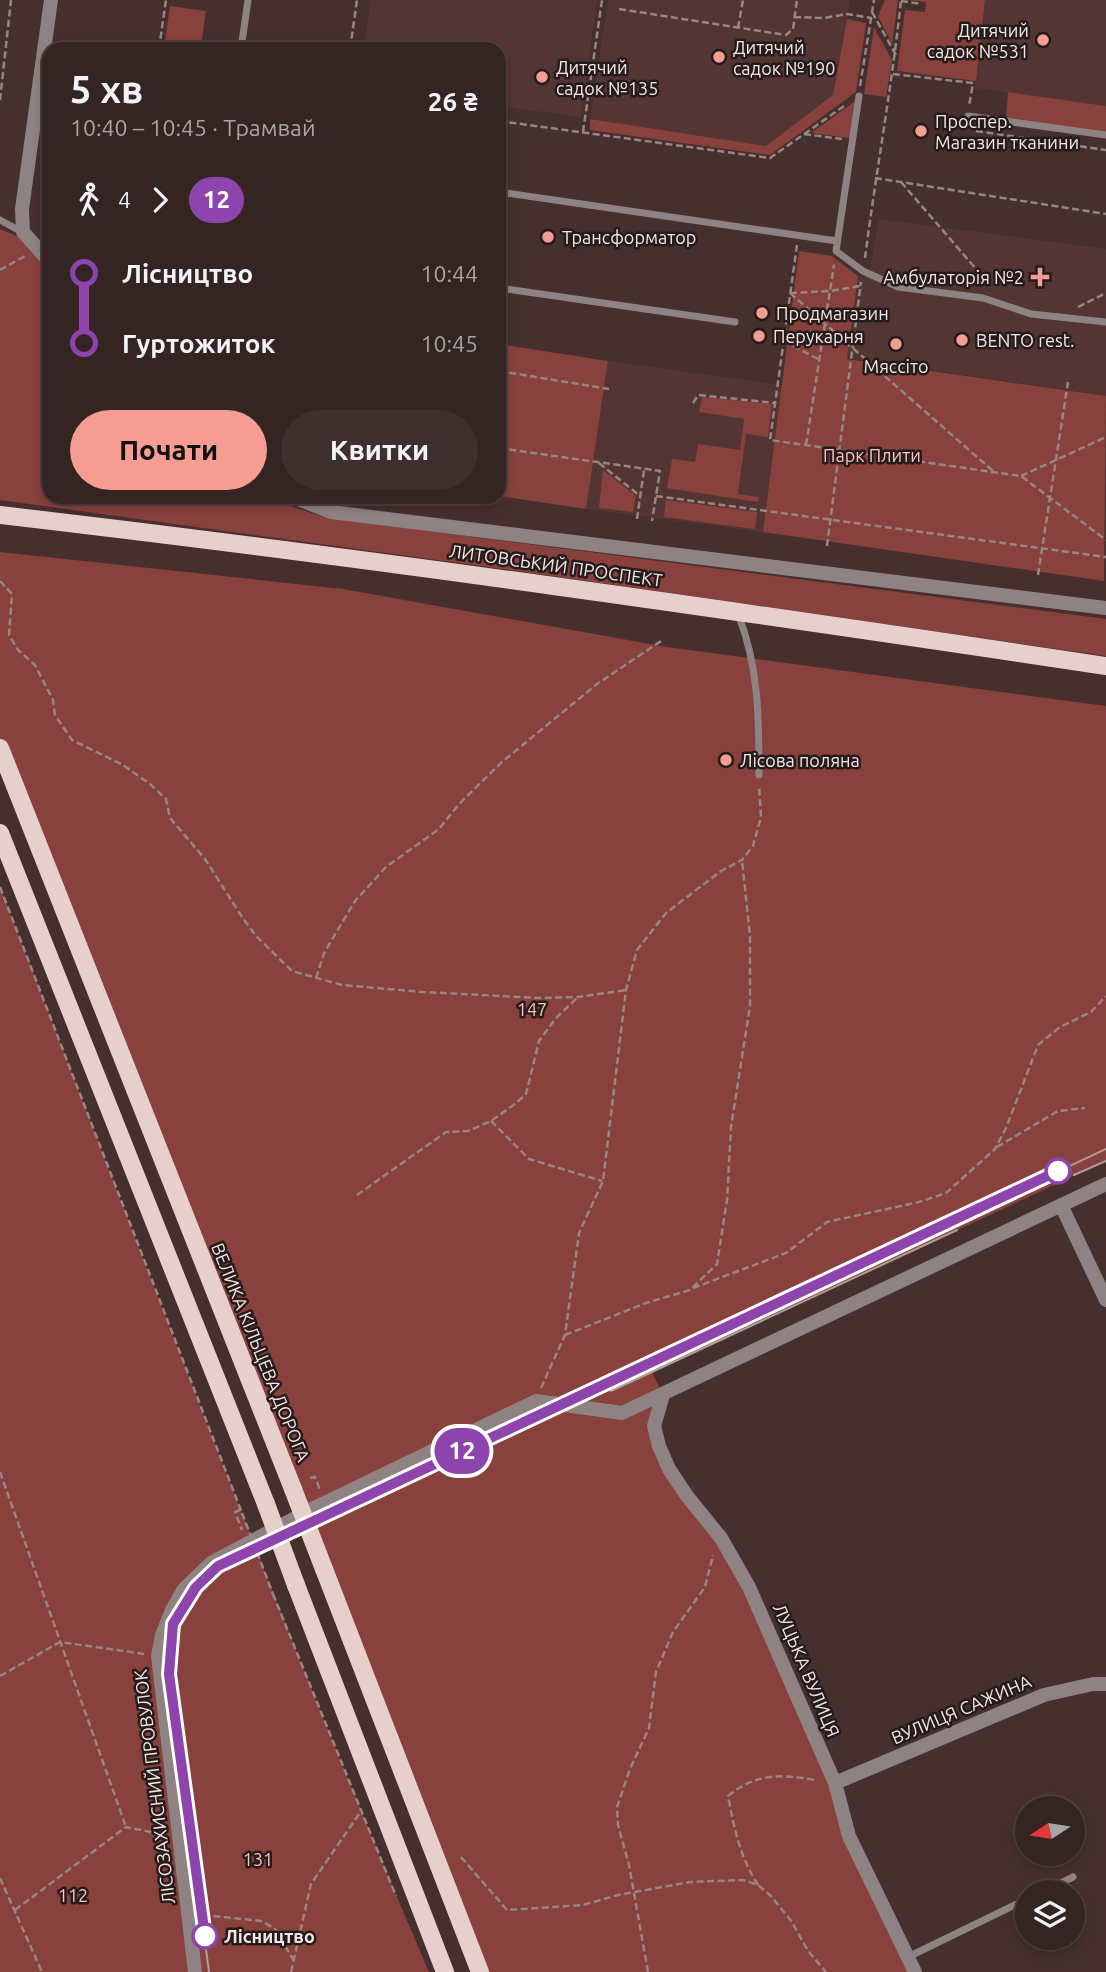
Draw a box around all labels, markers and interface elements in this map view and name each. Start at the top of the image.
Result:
place label: Дитячий садок №531 [927,20,1029,61]
marker: Дитячий садок №531 [1035,32,1051,48]
place label: Дитячий садок №190 [733,37,835,78]
marker: Дитячий садок №190 [711,49,727,65]
place label: Дитячий садок №135 [556,57,658,98]
text: 5 хв [70,68,143,110]
marker: Дитячий садок №135 [534,69,550,85]
text: 26 ₴ [428,87,478,116]
place label: Проспер. Магазин тканини [935,111,1079,152]
text: 10:40 – 10:45 · Трамвай [70,115,316,140]
marker: Проспер. Магазин тканини [913,123,929,139]
icon: walk [70,181,108,219]
icon: forward [141,181,179,219]
text: 12 [203,186,230,213]
text: 4 [118,187,131,212]
place label: Трансформатор [562,227,696,247]
marker: Трансформатор [540,229,556,245]
text: Лісництво [122,259,253,288]
text: 10:44 [420,261,478,286]
place label: Амбулаторія №2 [883,267,1024,287]
marker: Амбулаторія №2 [1030,267,1050,287]
place label: Продмагазин [776,303,889,323]
marker: Продмагазин [754,305,770,321]
place label: Перукарня [773,326,864,346]
marker: Перукарня [751,328,767,344]
text: Гуртожиток [122,329,275,358]
place label: BENTO rest. [976,330,1074,350]
text: 10:45 [420,331,478,356]
marker: BENTO rest. [954,332,970,348]
marker: Мяссіто [888,336,904,352]
place label: Мяссіто [864,356,928,376]
button: Почати [70,410,267,490]
button: Квитки [281,410,478,490]
park label: Парк Плити [823,445,921,465]
street label: ЛИТОВСЬКИЙ ПРОСПЕКТ [448,540,664,590]
place label: Лісова поляна [740,750,860,770]
marker: Лісова поляна [718,752,734,768]
park label: 147 [517,999,547,1019]
unlabelled marker [1045,1158,1071,1184]
street label: ВЕЛИКА КІЛЬЦЕВА ДОРОГА [208,1240,314,1464]
line badge: 12 [430,1428,494,1474]
text: 12 [448,1437,476,1464]
street label: ЛУЦЬКА ВУЛИЦЯ [770,1600,844,1740]
street label: ЛІСОЗАХИСНИЙ ПРОВУЛОК [130,1669,178,1905]
street label: ВУЛИЦЯ САЖИНА [888,1670,1034,1747]
north arrow [1015,1796,1085,1866]
map controls [1015,1796,1085,1950]
park label: 131 [243,1849,273,1869]
button: layers [1015,1880,1085,1950]
park label: 112 [58,1885,88,1905]
marker: Лісництво [192,1923,218,1949]
place label: Лісництво [224,1926,315,1946]

